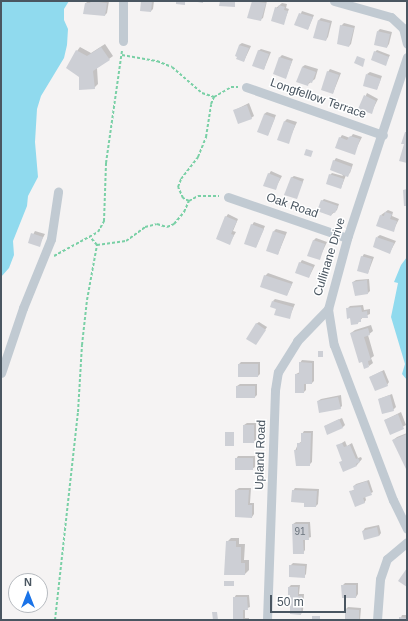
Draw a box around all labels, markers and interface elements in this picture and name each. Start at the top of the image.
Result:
street label: Longfellow Terrace [268,76,368,122]
street label: Oak Road [264,190,320,222]
street label: Cullinane Drive [311,216,349,298]
street label: Upland Road [253,420,269,490]
house number: 91 [294,526,306,538]
north arrow [8,573,48,613]
text: N [24,576,32,588]
scale bar [272,587,348,613]
text: 50 m [277,595,304,609]

